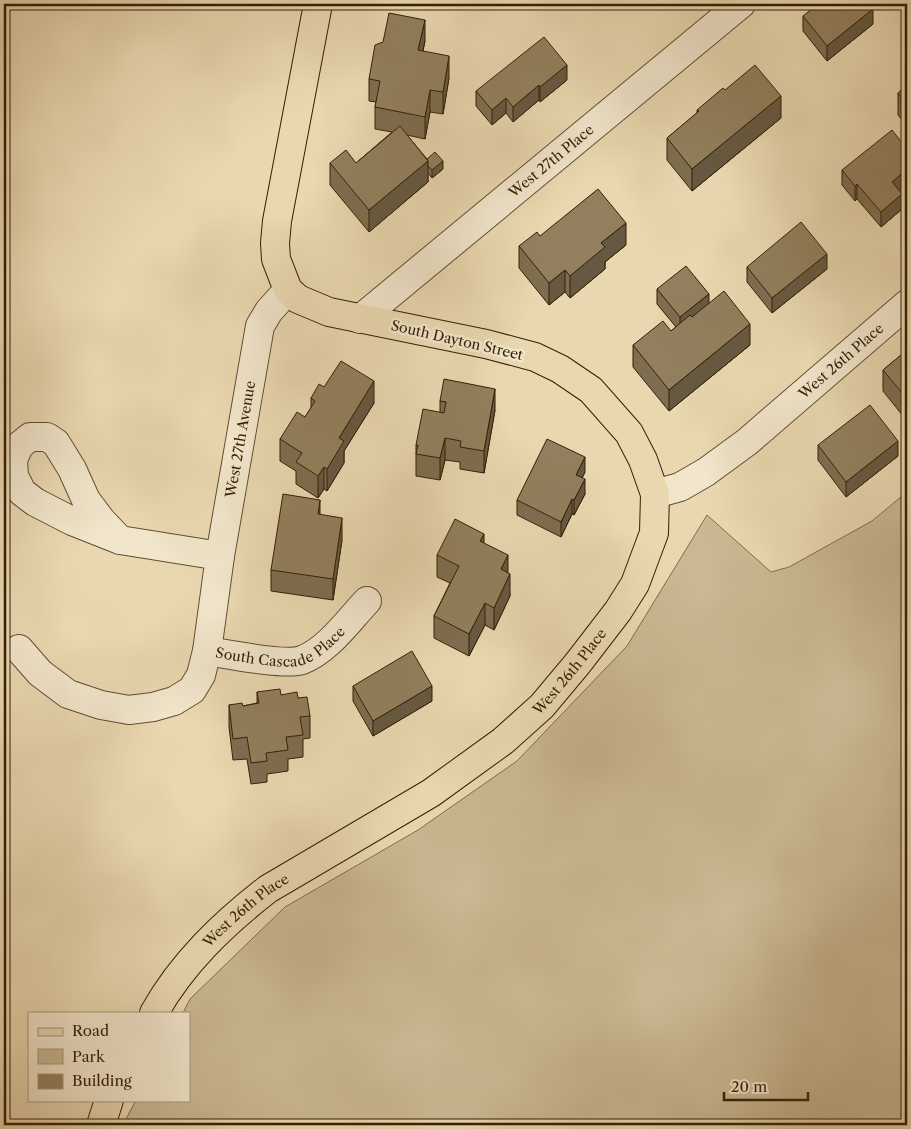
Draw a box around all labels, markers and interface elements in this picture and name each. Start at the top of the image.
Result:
street label: West 27th Place [504,120,597,202]
street label: South Dayton Street [389,316,525,364]
street label: West 26th Place [794,319,887,403]
street label: West 27th Avenue [221,379,259,500]
street label: South Cascade Place [214,623,349,671]
street label: West 26th Place [528,625,610,719]
street label: West 26th Place [198,870,292,952]
legend [28,1012,190,1102]
text: Road [72,1021,109,1040]
text: Park [72,1047,106,1066]
scale bar [724,1069,807,1101]
text: Building [72,1071,132,1090]
text: 20 m [731,1077,767,1096]

